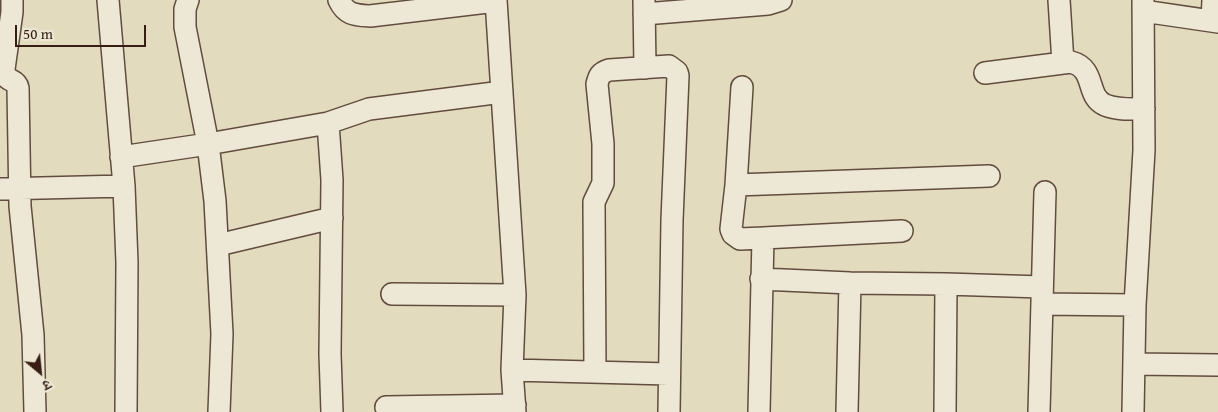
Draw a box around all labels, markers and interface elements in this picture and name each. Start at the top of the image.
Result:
scale bar [18,15,149,47]
text: 50 m [23,23,53,44]
north arrow [15,347,65,397]
text: उ [39,375,55,396]

